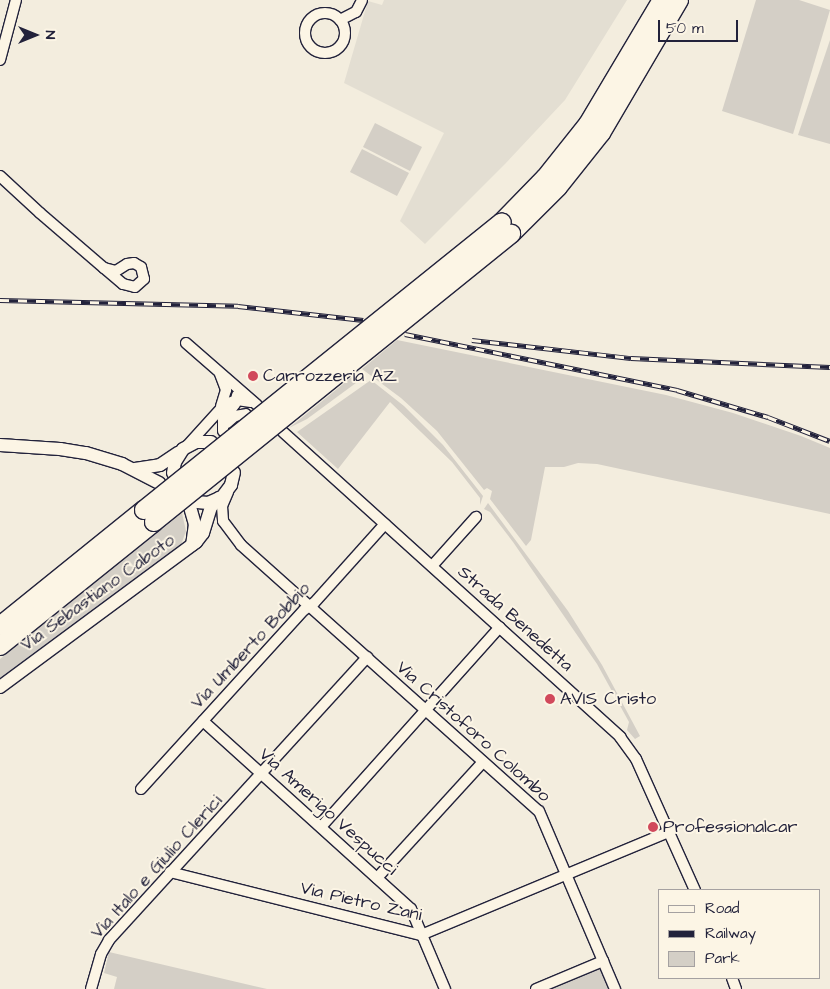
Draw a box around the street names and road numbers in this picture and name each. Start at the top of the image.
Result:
street label: Via Sebastiano Caboto [17,530,179,656]
street label: Strada Benedetta [453,562,577,676]
street label: Via Umberto Bobbio [187,578,315,714]
street label: Via Cristoforo Colombo [391,657,555,807]
street label: Via Amerigo Vespucci [254,744,402,880]
street label: Via Italo e Giulio Clerici [87,791,227,943]
street label: Via Pietro Zani [298,878,424,926]

